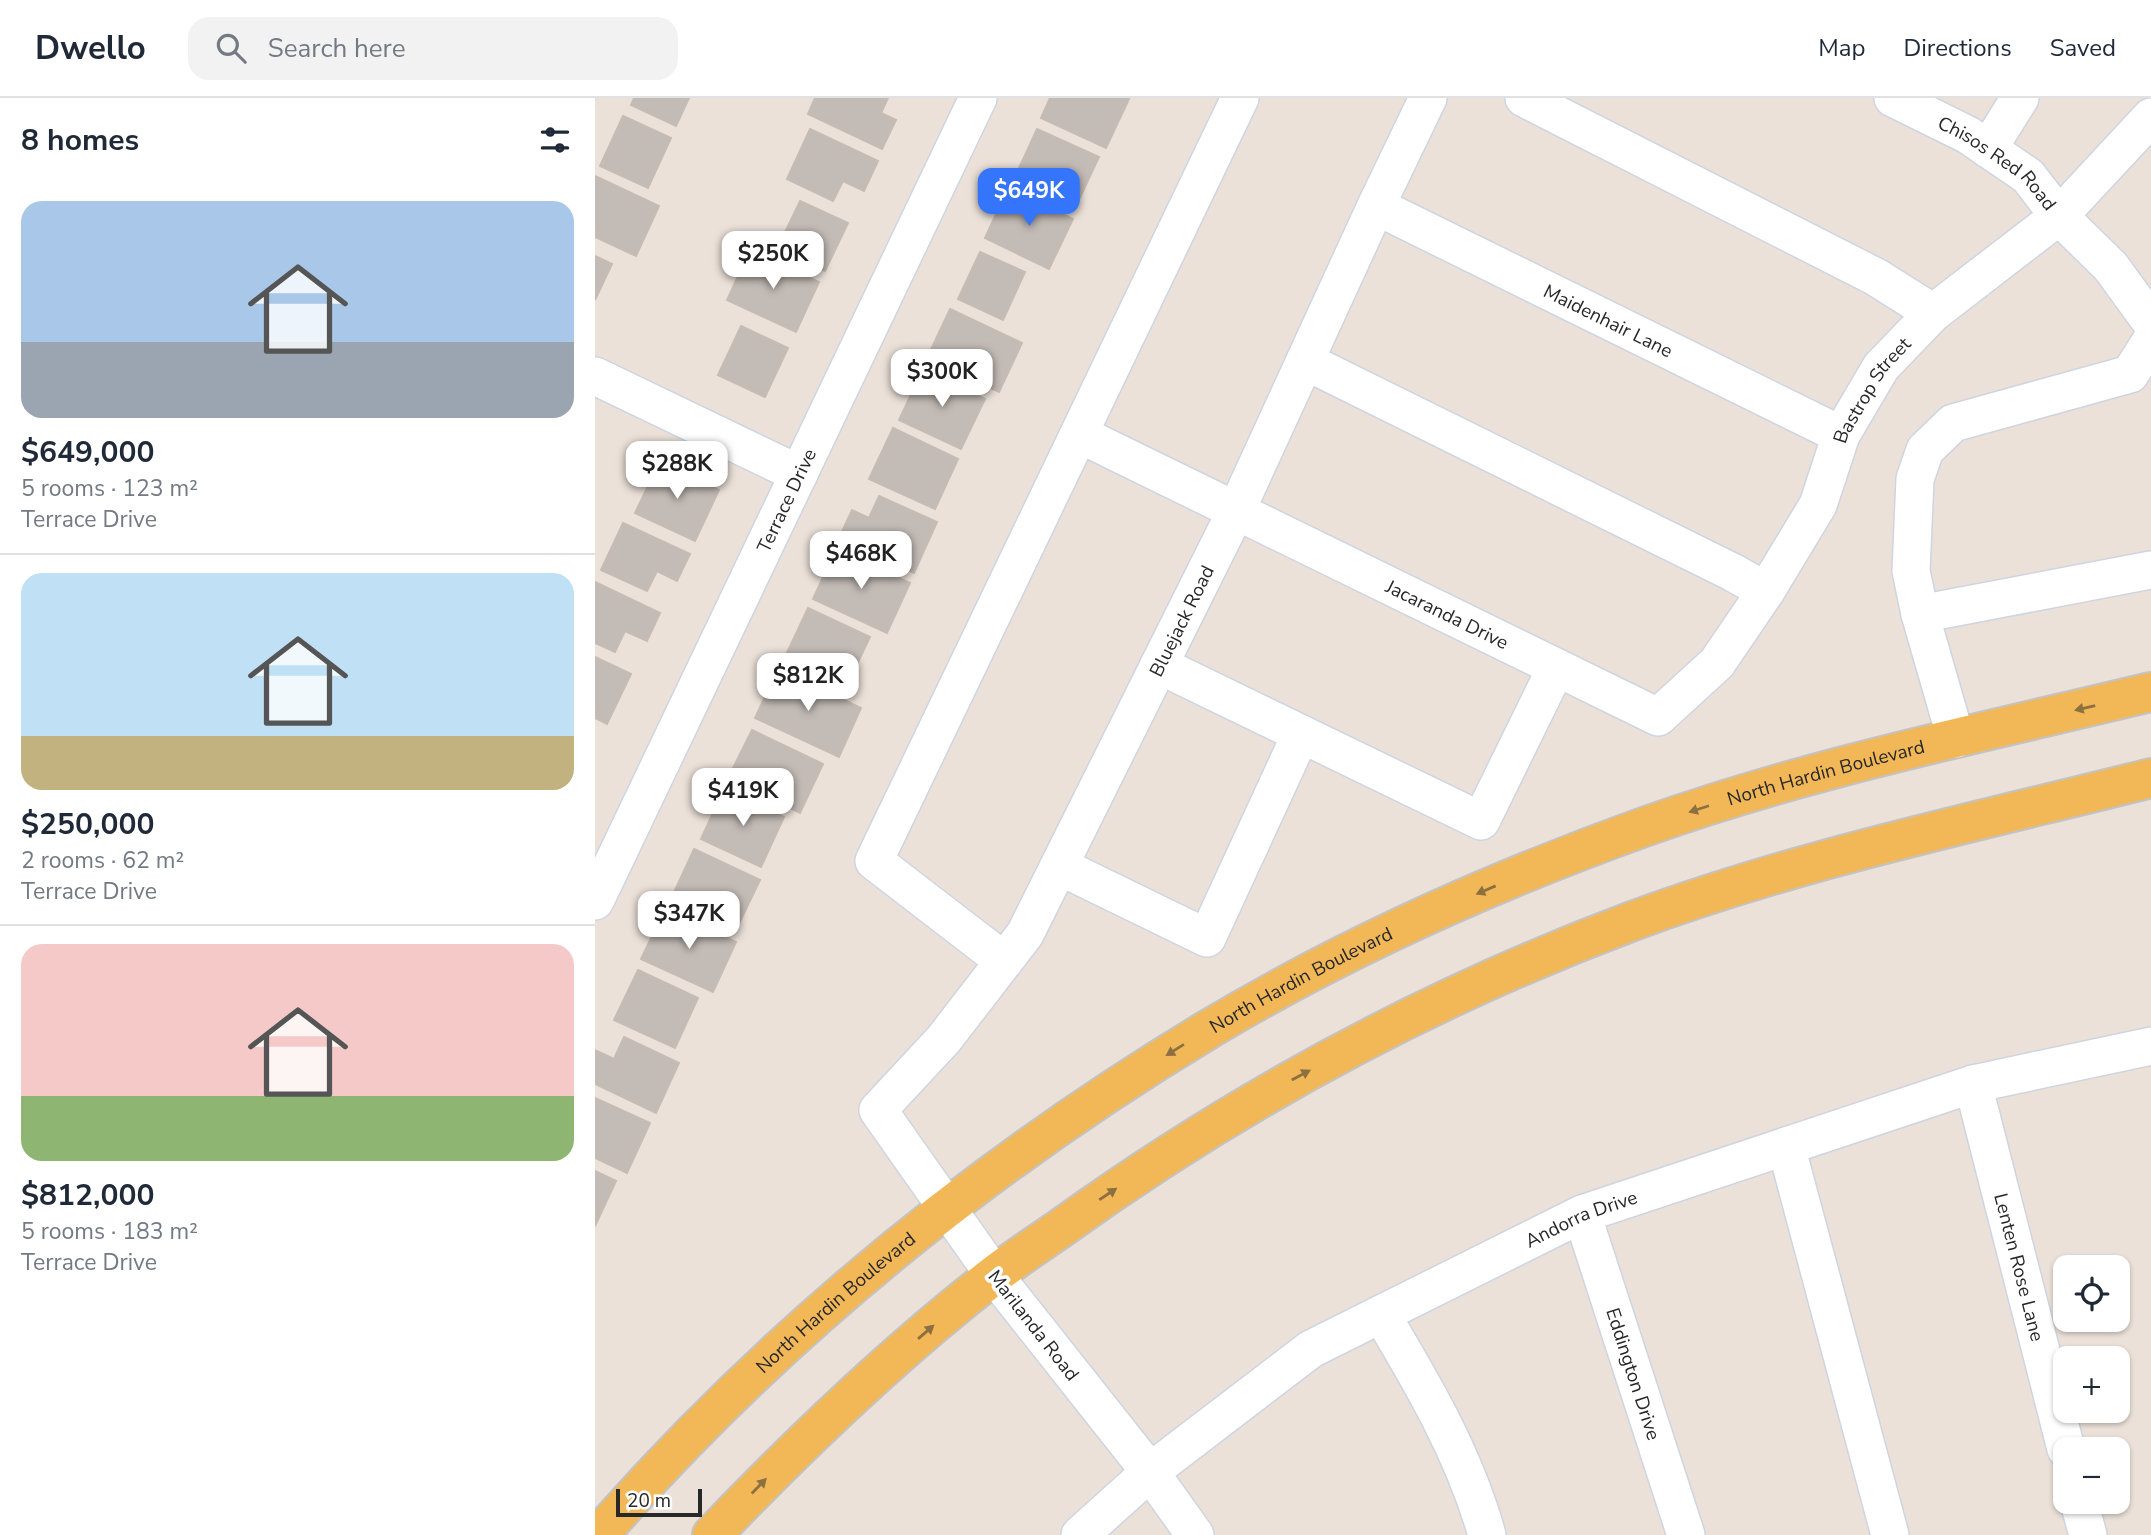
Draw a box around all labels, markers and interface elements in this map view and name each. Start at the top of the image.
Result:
search box [188,17,678,80]
text: Dwello [35,26,146,71]
icon: search [212,29,250,67]
text: Search here [268,31,406,66]
text: Map [1818,32,1865,64]
text: Directions [1903,32,2012,64]
text: Saved [2050,32,2116,64]
street label: Chisos Red Road [1933,110,2062,216]
text: 8 homes [21,120,139,161]
icon: filters [536,121,574,159]
pin: $649K [980,169,1078,228]
text: $649K [994,175,1064,206]
pin: $250K [724,232,822,291]
text: $250K [738,238,808,269]
icon: home [235,246,361,372]
street label: Maidenhair Lane [1539,279,1677,364]
street label: Bastrop Street [1827,332,1917,447]
pin: $300K [893,350,991,409]
text: $300K [907,356,977,387]
text: $649,000 [21,432,154,473]
pin: $288K [628,442,726,501]
street label: Terrace Drive [751,444,823,557]
text: $288K [642,448,712,479]
text: 5 rooms · 123 m² [21,473,198,504]
text: Terrace Drive [21,504,157,535]
pin: $468K [812,532,910,591]
text: $468K [826,538,896,569]
street label: Bluejack Road [1143,561,1221,681]
street label: Jacaranda Drive [1380,573,1513,656]
icon: home [235,618,361,744]
pin: $812K [759,654,857,713]
text: $812K [773,660,843,691]
one-way arrow [2074,703,2096,714]
street label: North Hardin Boulevard [1724,734,1928,813]
pin: $419K [694,768,792,828]
text: $419K [708,775,778,806]
text: $250,000 [21,804,154,845]
one-way arrow [1688,805,1709,815]
text: 2 rooms · 62 m² [21,845,184,876]
text: Terrace Drive [21,876,157,907]
one-way arrow [1476,885,1497,896]
pin: $347K [640,892,738,951]
text: $347K [654,898,724,929]
street label: North Hardin Boulevard [1205,921,1397,1040]
icon: home [235,989,361,1115]
one-way arrow [1166,1043,1185,1056]
one-way arrow [1291,1069,1311,1081]
text: $812,000 [21,1175,154,1216]
street label: Andorra Drive [1521,1184,1641,1254]
one-way arrow [1098,1188,1118,1201]
street label: Lenten Rose Lane [1987,1191,2050,1344]
text: 5 rooms · 183 m² [21,1216,198,1247]
street label: North Hardin Boulevard [750,1226,921,1380]
text: Terrace Drive [21,1247,157,1278]
map controls [2053,1255,2130,1514]
button: locate [2053,1255,2130,1332]
street label: Marilanda Road [982,1265,1085,1387]
street label: Eddington Drive [1599,1305,1666,1444]
one-way arrow [918,1325,935,1340]
button: + [2053,1346,2130,1423]
button: − [2053,1437,2130,1514]
one-way arrow [751,1477,768,1494]
scale bar [616,1486,702,1518]
text: 20 m [627,1488,671,1514]

